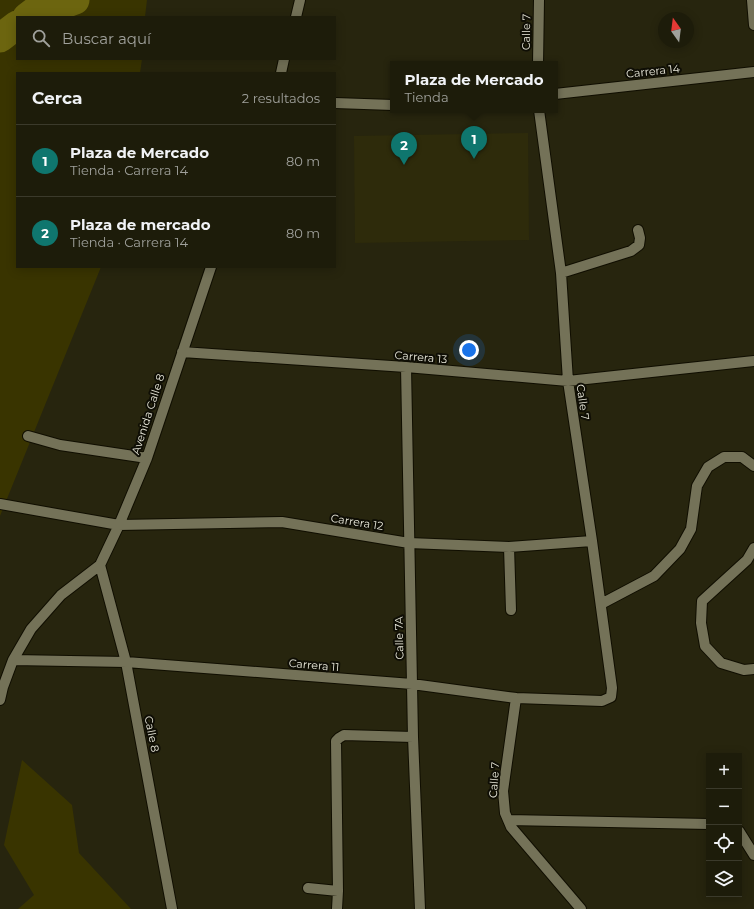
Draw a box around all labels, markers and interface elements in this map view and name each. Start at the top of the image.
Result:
north arrow [658,12,694,48]
street label: Calle 7 [519,14,533,50]
search box [16,16,336,60]
icon: search [30,27,52,49]
text: Buscar aquí [62,29,151,48]
popup [390,61,558,113]
street label: Carrera 14 [625,61,681,81]
text: Plaza de Mercado [405,70,544,89]
text: Cerca [32,88,82,108]
text: Tienda [405,89,449,105]
text: 2 resultados [242,90,320,106]
pin: 1 [461,126,487,159]
pin: 2 [391,132,417,165]
text: Plaza de Mercado [70,143,209,162]
text: 1 [42,153,48,169]
text: 80 m [286,153,320,169]
text: Tienda · Carrera 14 [70,162,188,178]
text: Plaza de mercado [70,215,210,234]
text: 2 [41,225,49,241]
text: 80 m [286,225,320,241]
text: Tienda · Carrera 14 [70,234,188,250]
your location [459,340,479,360]
street label: Carrera 13 [394,348,448,366]
street label: Avenida Calle 8 [128,372,168,456]
street label: Calle 7 [574,383,592,421]
street label: Carrera 12 [330,511,384,533]
street label: Calle 7A [392,616,406,660]
street label: Carrera 11 [288,656,340,674]
street label: Calle 8 [142,715,162,753]
map controls [706,753,742,897]
button: + [706,753,742,789]
street label: Calle 7 [486,761,502,799]
button: − [706,789,742,825]
button: locate [706,825,742,861]
button: layers [706,861,742,897]

